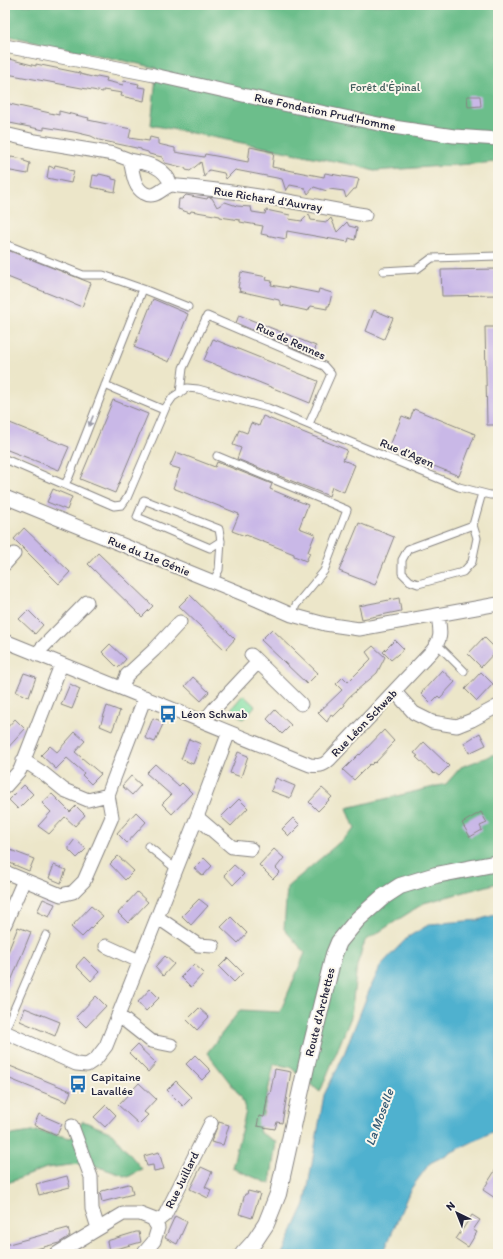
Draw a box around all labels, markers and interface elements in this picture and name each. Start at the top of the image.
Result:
park label: Forêt d'Épinal [350,80,421,94]
street label: Rue Fondation Prud'Homme [253,90,397,134]
street label: Rue Richard d'Auvray [213,184,324,215]
street label: Rue de Rennes [254,319,328,363]
one-way arrow [87,415,93,427]
street label: Rue d'Agen [378,435,436,471]
street label: Rue du 11e Génie [106,533,192,579]
street label: Rue Léon Schwab [328,686,400,760]
bus stop icon: Léon Schwab [158,704,178,724]
place label: Léon Schwab [181,707,248,721]
street label: Route d'Archettes [302,966,338,1058]
place label: Capitaine Lavallée [91,1070,141,1098]
bus stop icon: Capitaine Lavallée [68,1074,88,1094]
water label: La Moselle [362,1086,397,1147]
street label: Rue Juillard [162,1149,202,1211]
north arrow [437,1193,477,1233]
text: N [443,1199,458,1213]

